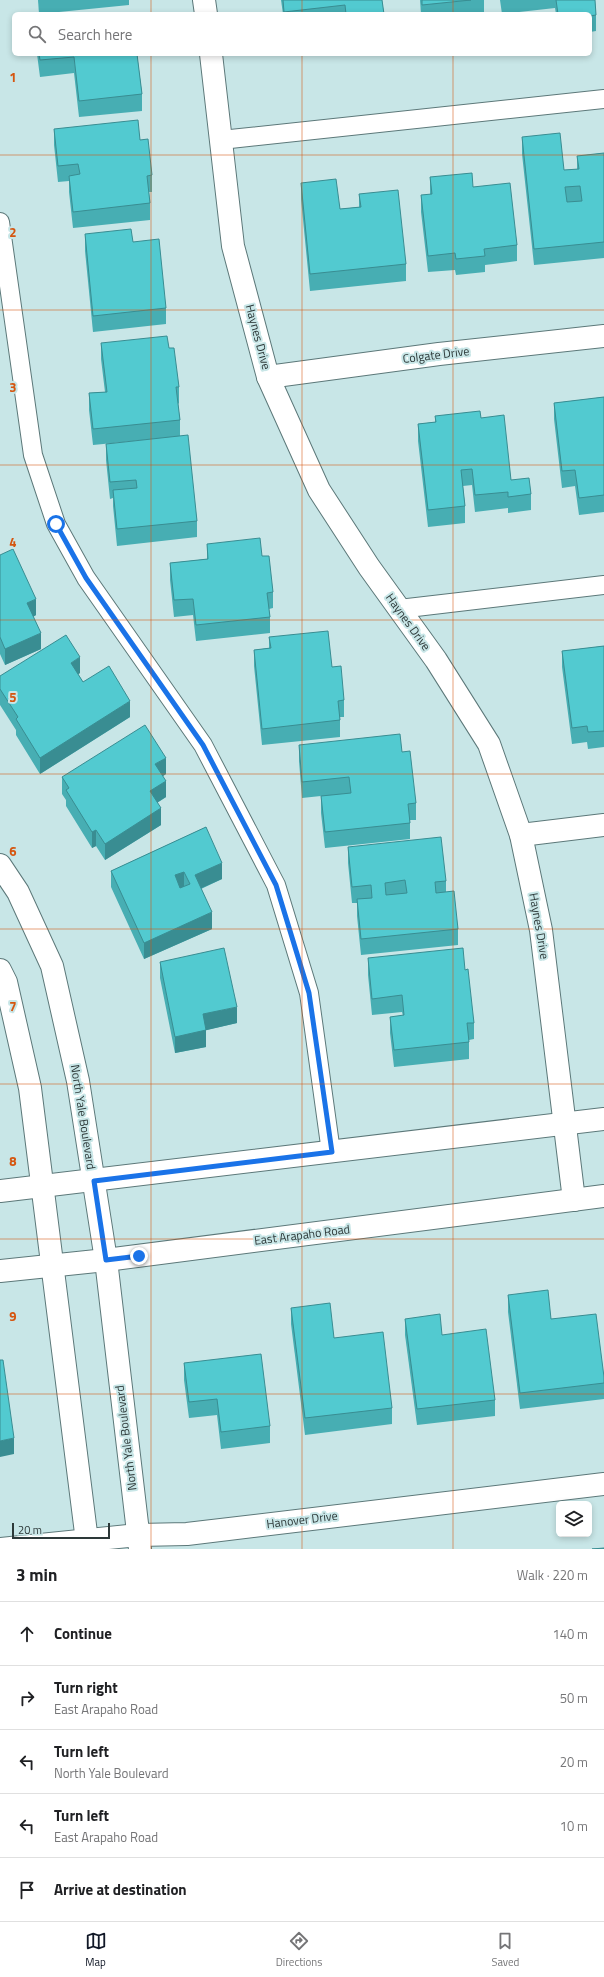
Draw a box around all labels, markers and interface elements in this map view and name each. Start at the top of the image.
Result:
search box [12,12,592,56]
icon: search [26,23,48,45]
text: Search here [58,23,132,46]
text: 1 [9,67,17,87]
text: 2 [9,222,17,242]
street label: Haynes Drive [241,302,276,372]
street label: Colgate Drive [402,341,470,368]
text: 3 [9,377,17,397]
route start [47,515,65,533]
text: 4 [9,532,17,552]
street label: Haynes Drive [381,589,436,654]
text: 5 [9,687,17,707]
text: 6 [9,841,17,861]
street label: Haynes Drive [524,891,555,960]
text: 7 [9,996,17,1016]
street label: North Yale Boulevard [66,1063,101,1171]
text: 8 [9,1151,17,1171]
street label: East Arapaho Road [253,1219,351,1250]
route end [130,1247,148,1265]
text: 9 [9,1306,17,1326]
street label: North Yale Boulevard [110,1384,141,1492]
map controls [556,1501,592,1537]
button: layers [556,1501,592,1537]
street label: Hanover Drive [265,1506,339,1533]
scale bar [12,1521,110,1540]
text: 20 m [18,1522,42,1538]
text: 3 min [16,1562,57,1588]
text: Walk · 220 m [517,1565,588,1585]
text: Continue [54,1622,112,1645]
icon: ahead [16,1623,38,1645]
text: 140 m [552,1624,588,1644]
text: Turn right [54,1676,118,1699]
icon: right [16,1687,38,1709]
text: 50 m [560,1688,588,1708]
text: East Arapaho Road [54,1699,158,1719]
text: Turn left [54,1740,109,1763]
icon: left [16,1751,38,1773]
text: 20 m [560,1752,588,1772]
text: North Yale Boulevard [54,1763,169,1783]
text: Turn left [54,1804,109,1827]
icon: left [16,1815,38,1837]
text: 10 m [560,1816,588,1836]
text: East Arapaho Road [54,1827,158,1847]
text: Arrive at destination [54,1878,187,1901]
icon: arrive [16,1879,38,1901]
tab: Map [85,1930,107,1970]
tab: Directions [276,1930,322,1970]
tab: Saved [491,1930,519,1970]

